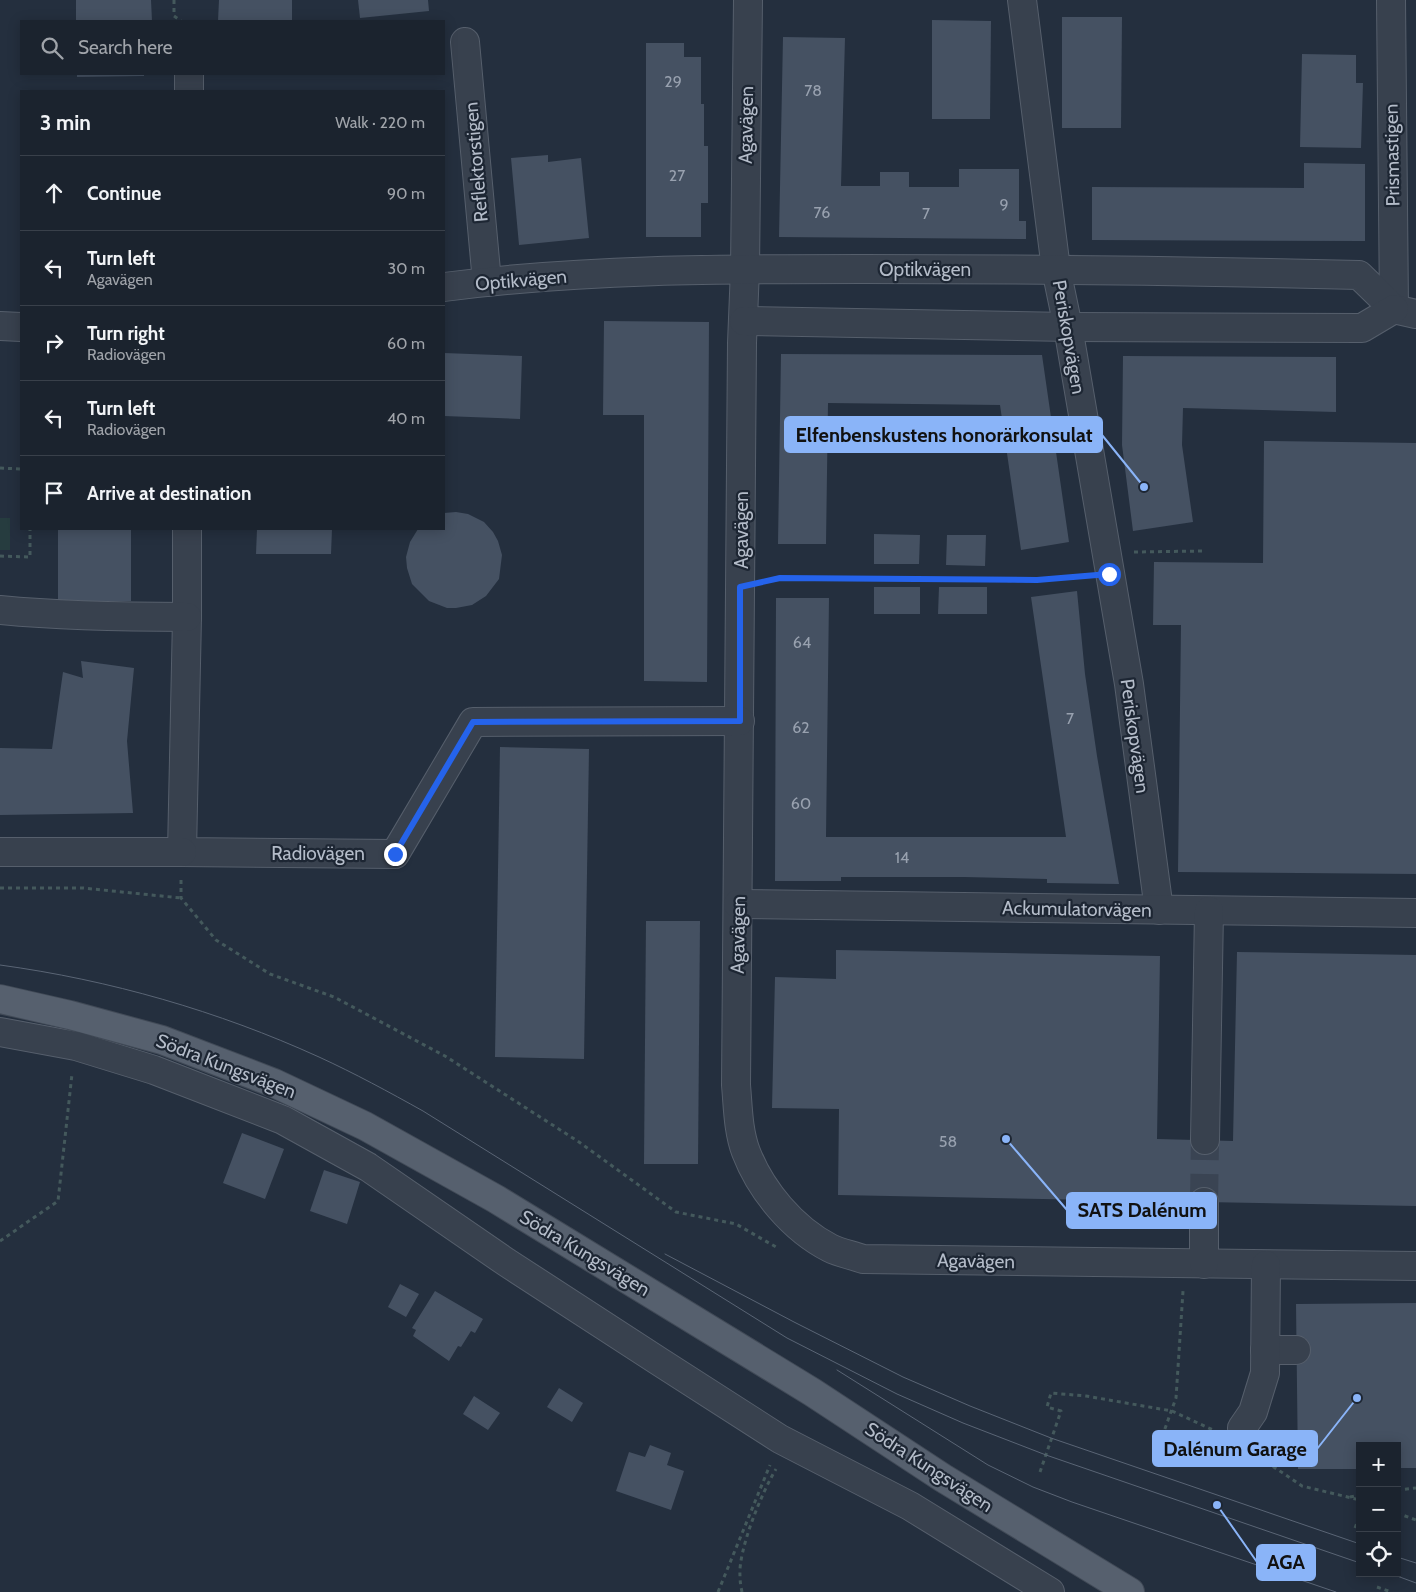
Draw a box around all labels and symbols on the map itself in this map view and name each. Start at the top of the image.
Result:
house number: 29 [664,72,682,91]
house number: 78 [804,81,822,100]
street label: Agavägen [734,86,758,164]
street label: Reflektorstigen [459,101,493,223]
street label: Prismastigen [1380,104,1404,206]
house number: 27 [669,166,685,185]
house number: 9 [999,195,1009,214]
house number: 76 [814,203,830,222]
house number: 7 [922,204,930,223]
street label: Optikvägen [879,258,971,281]
street label: Optikvägen [474,265,568,295]
street label: Periskopvägen [1048,278,1090,396]
callout: Elfenbenskustens honorärkonsulat [785,417,1102,452]
text: Elfenbenskustens honorärkonsulat [795,423,1093,447]
street label: Agavägen [730,491,753,569]
route start [1098,563,1121,586]
house number: 64 [793,633,811,652]
street label: Periskopvägen [1116,677,1154,795]
house number: 7 [1066,709,1074,728]
house number: 62 [792,718,810,737]
house number: 60 [791,794,811,813]
street label: Radiovägen [271,842,365,865]
route end [384,843,407,866]
house number: 14 [895,848,909,867]
street label: Agavägen [726,896,750,974]
street label: Ackumulatorvägen [1002,896,1152,922]
street label: Södra Kungsvägen [153,1029,299,1103]
house number: 58 [939,1132,957,1151]
callout: SATS Dalénum [1067,1193,1216,1228]
text: SATS Dalénum [1077,1198,1207,1222]
street label: Södra Kungsvägen [516,1205,654,1301]
street label: Agavägen [937,1249,1015,1273]
street label: Södra Kungsvägen [861,1417,997,1517]
callout: Dalénum Garage [1153,1431,1317,1466]
text: Dalénum Garage [1163,1437,1307,1461]
callout: AGA [1257,1545,1315,1580]
text: AGA [1267,1550,1306,1574]

